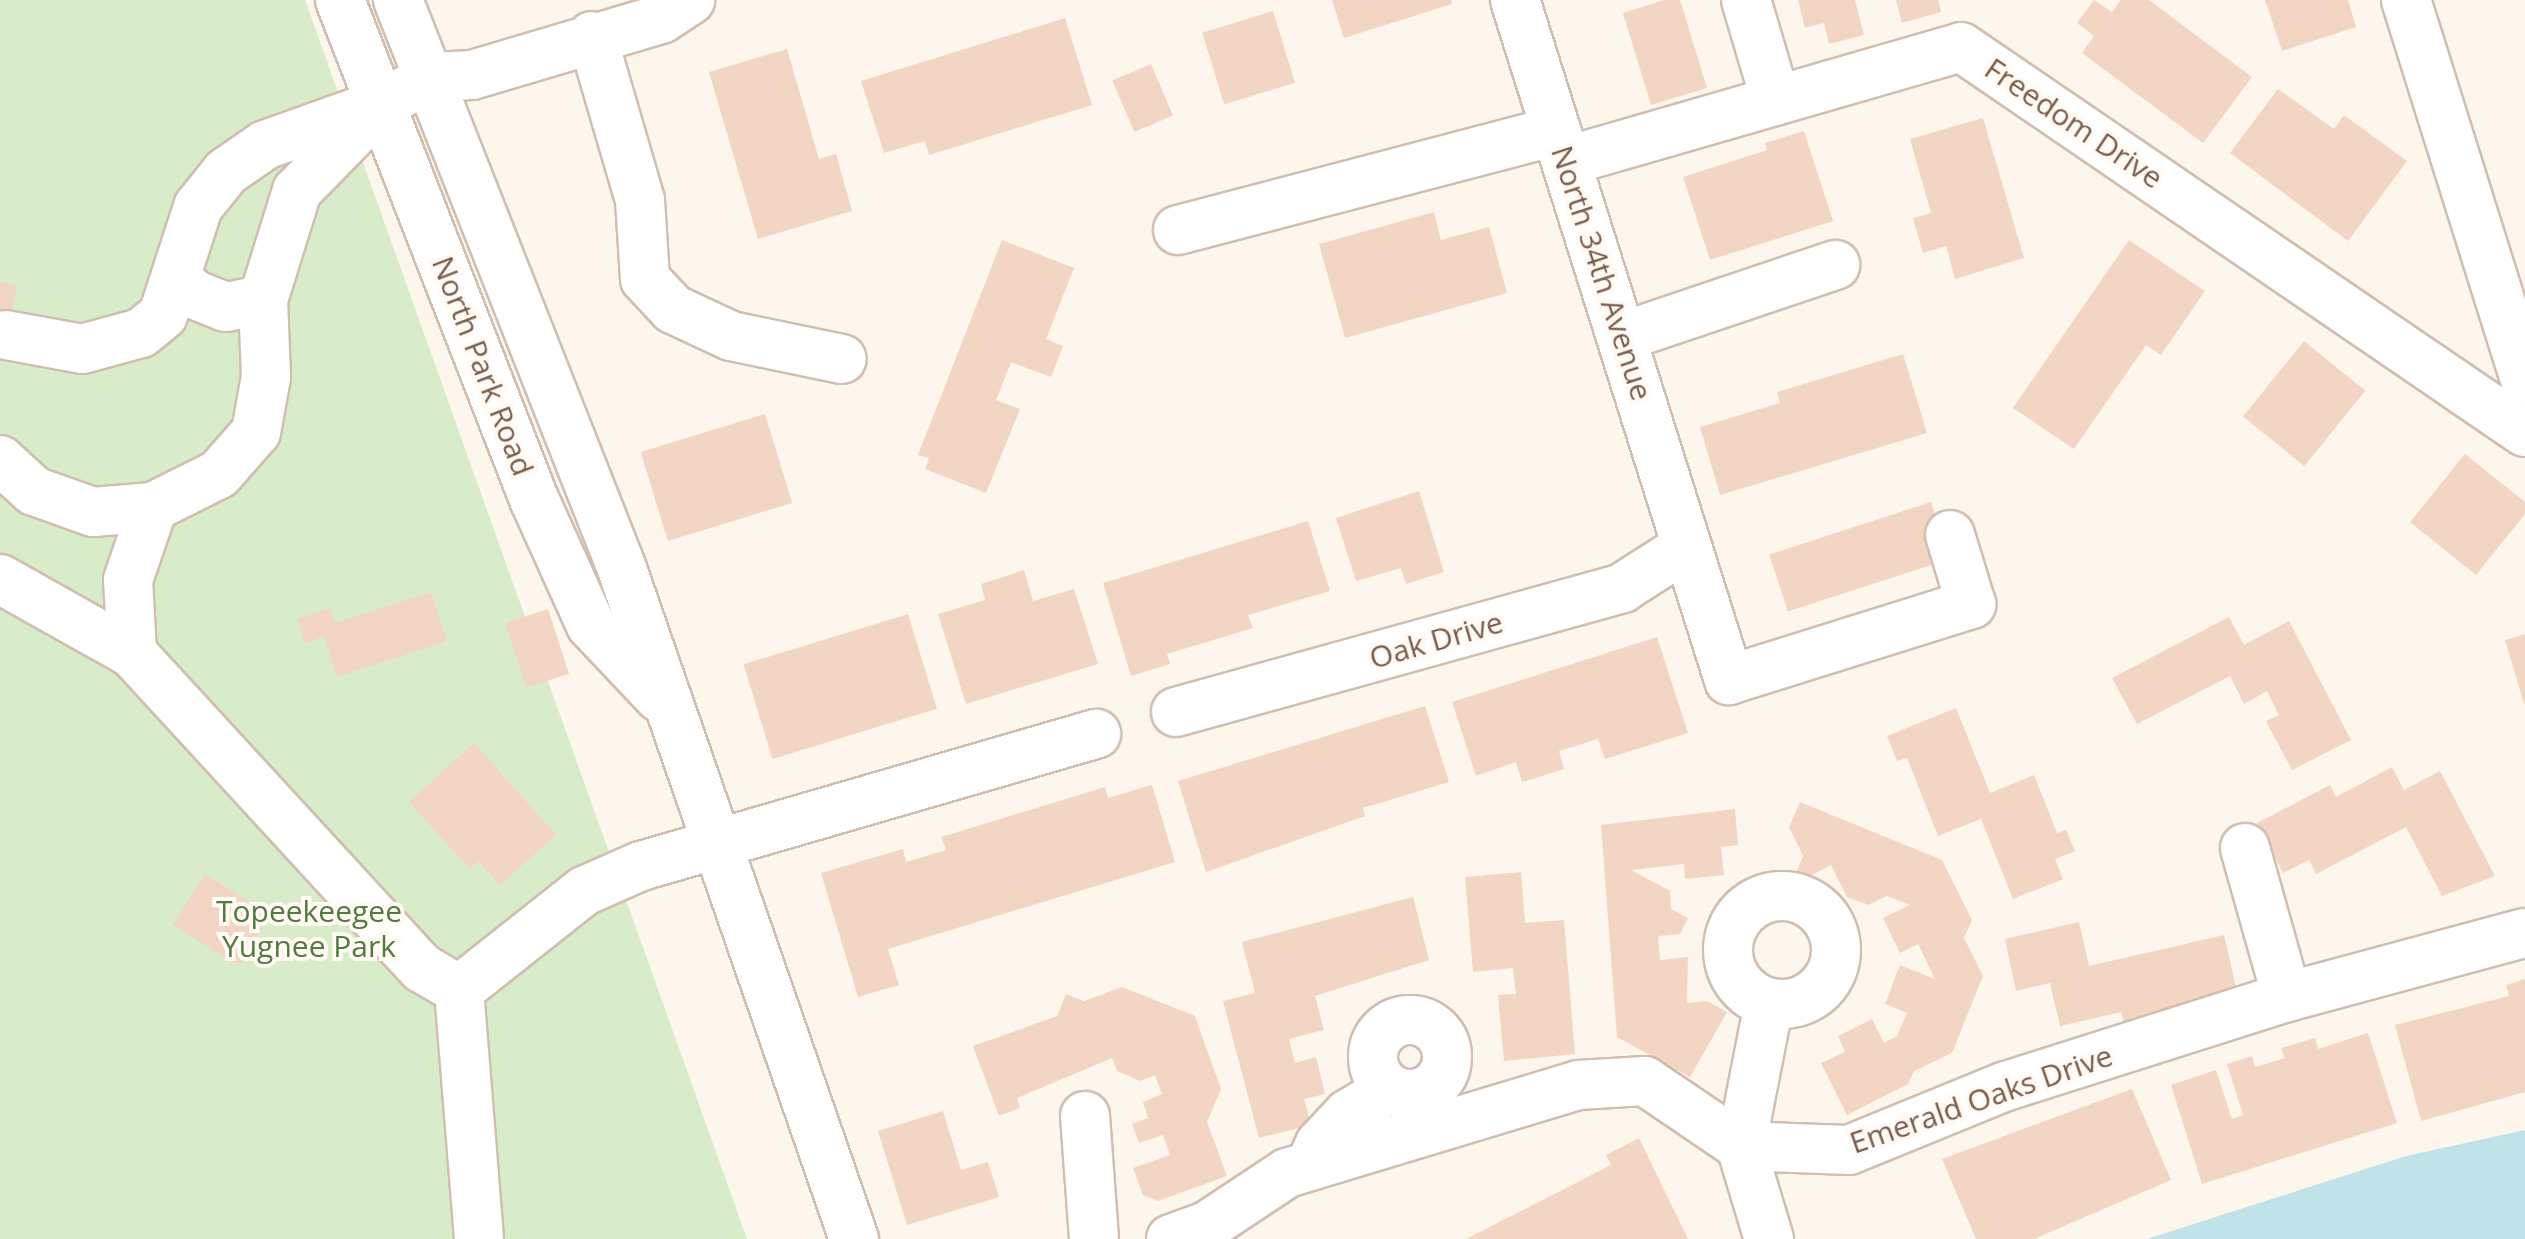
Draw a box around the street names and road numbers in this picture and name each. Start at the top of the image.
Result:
street label: Freedom Drive [1978,50,2170,196]
street label: North 34th Avenue [1544,141,1660,405]
street label: North Park Road [425,251,541,481]
street label: Oak Drive [1365,604,1507,676]
street label: Emerald Oaks Drive [1845,1037,2117,1161]

